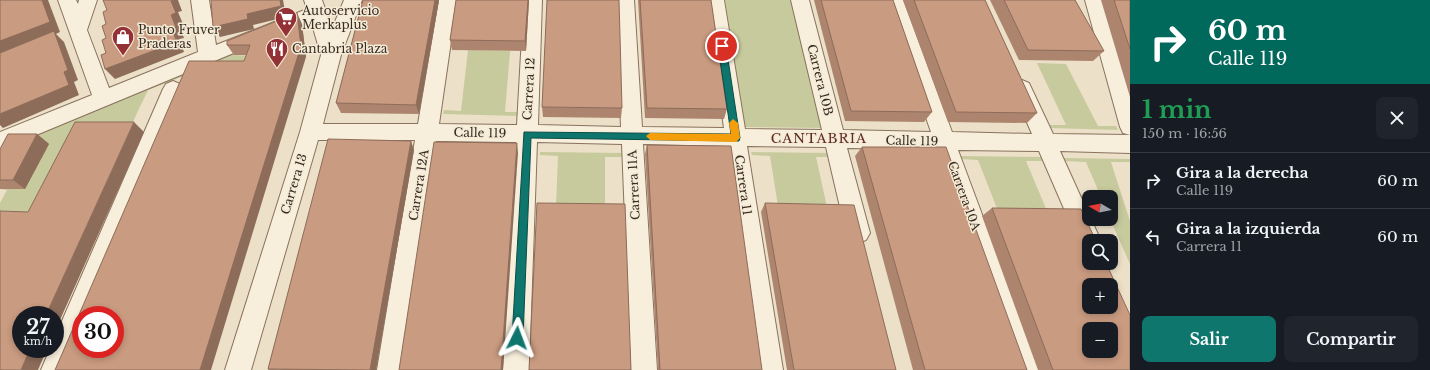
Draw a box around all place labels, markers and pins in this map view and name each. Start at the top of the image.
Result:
place label: Autoservicio Merkaplus [301,3,380,32]
supermarket icon: Autoservicio Merkaplus [273,5,299,38]
place label: Punto Fruver Praderas [138,22,220,51]
shop icon: Punto Fruver Praderas [110,24,136,57]
pin [705,29,739,63]
restaurant icon: Cantabria Plaza [264,36,290,69]
place label: Cantabria Plaza [292,41,388,56]

